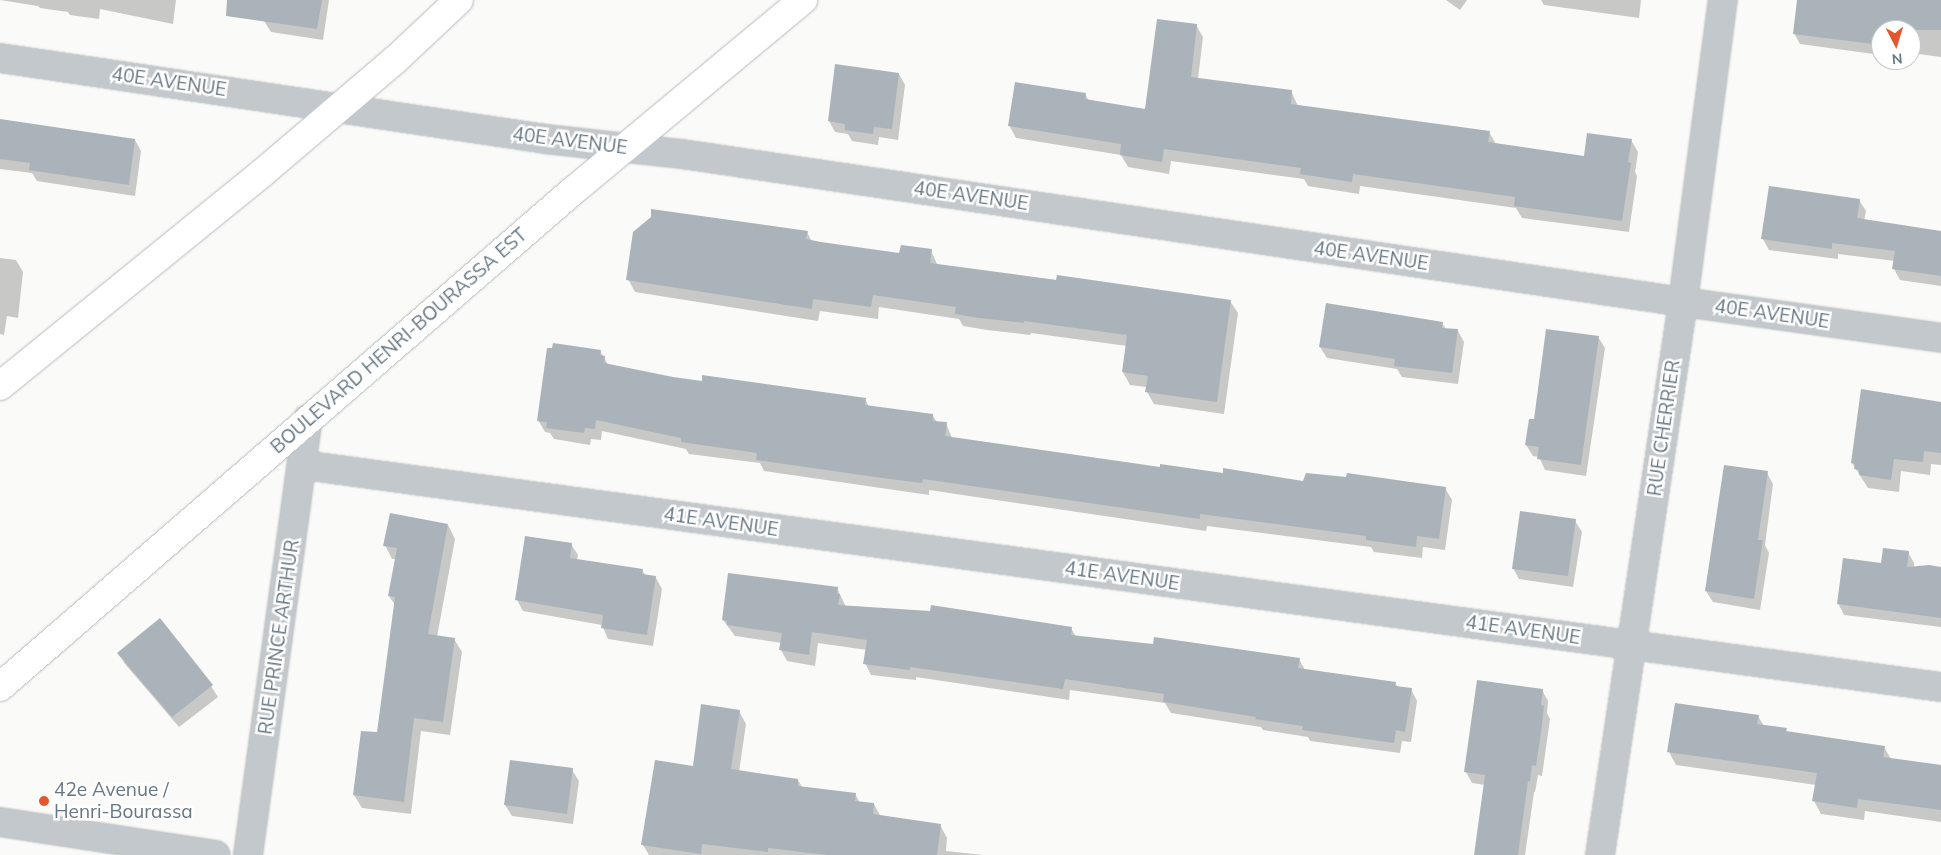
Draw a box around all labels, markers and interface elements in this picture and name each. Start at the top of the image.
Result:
north arrow [1871,20,1921,70]
text: N [1891,50,1903,68]
street label: 40E AVENUE [110,63,228,101]
street label: 40E AVENUE [511,123,629,159]
street label: 40E AVENUE [912,177,1030,215]
street label: BOULEVARD HENRI-BOURASSA EST [266,223,532,459]
street label: 40E AVENUE [1312,237,1430,275]
street label: 40E AVENUE [1713,295,1831,333]
street label: RUE CHERRIER [1643,358,1685,498]
street label: 41E AVENUE [662,503,780,541]
street label: RUE PRINCE ARTHUR [254,538,304,736]
street label: 41E AVENUE [1063,557,1181,595]
street label: 41E AVENUE [1464,611,1582,649]
place label: 42e Avenue / Henri-Bourassa [54,779,193,823]
marker: 42e Avenue / Henri-Bourassa [38,795,50,807]

